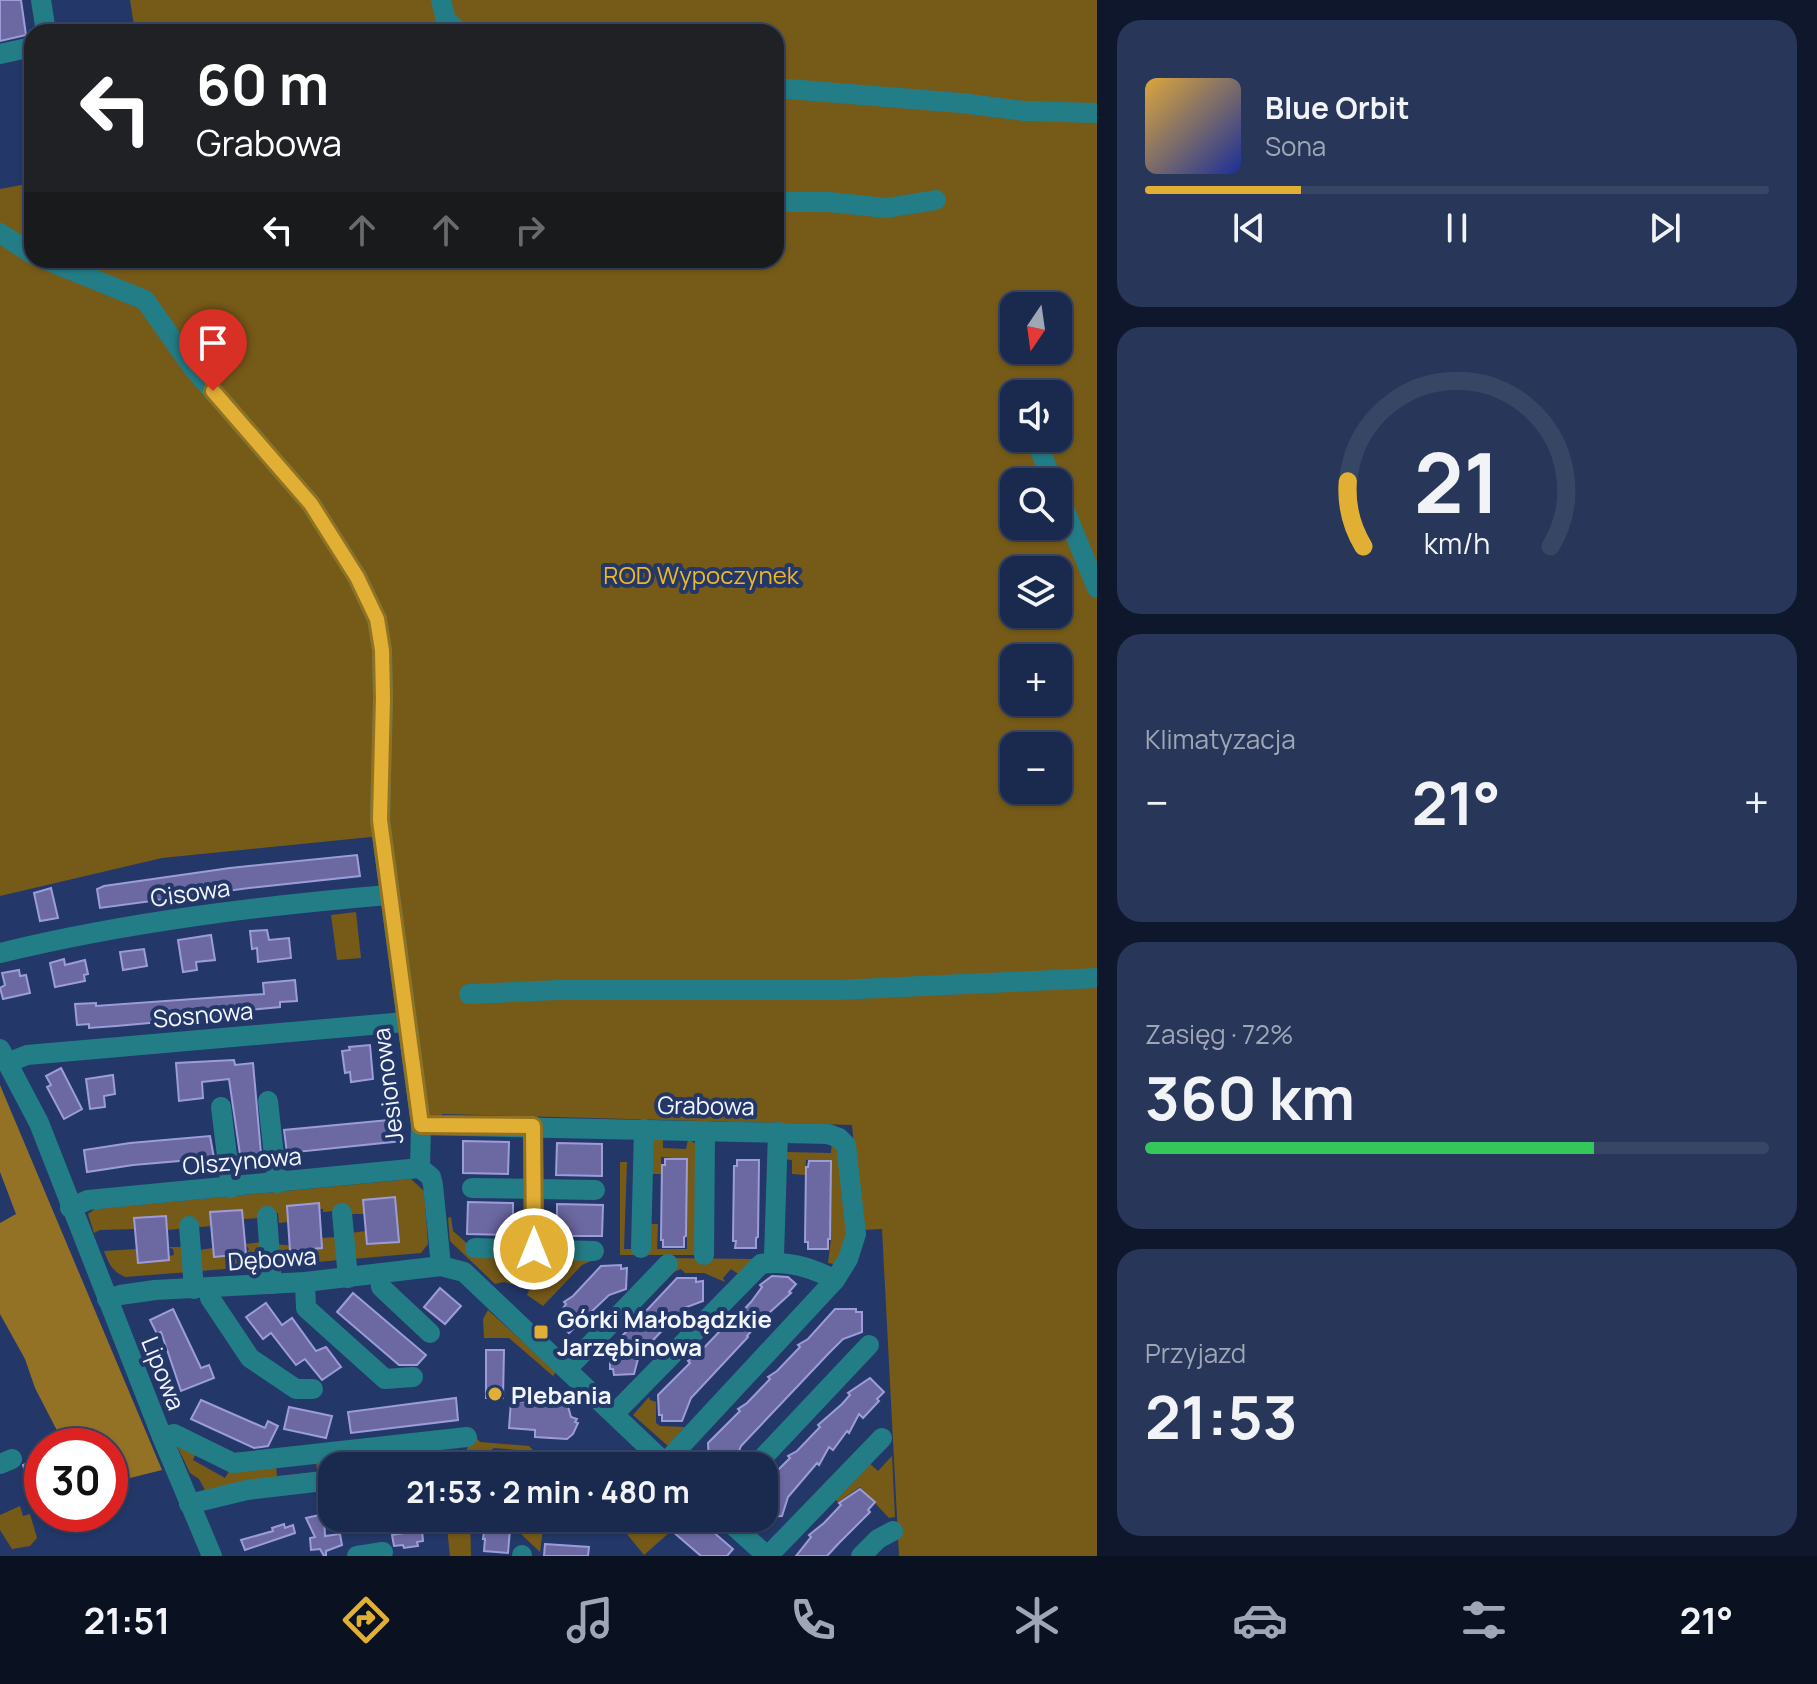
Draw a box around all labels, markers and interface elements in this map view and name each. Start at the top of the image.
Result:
text: 60 m [196,45,329,122]
icon: left [64,56,168,160]
text: Blue Orbit [1265,87,1410,128]
text: Grabowa [196,118,342,167]
text: Sona [1265,128,1326,164]
icon: previous [1227,206,1271,250]
icon: pause [1435,206,1479,250]
icon: next [1643,206,1687,250]
icon: left [256,208,300,252]
icon: ahead [340,208,384,252]
icon: ahead [424,208,468,252]
icon: right [508,208,552,252]
north arrow [1000,292,1072,364]
map controls [1000,292,1072,804]
pin [179,309,247,391]
icon: arrive [191,321,235,365]
button: sound [1000,380,1072,452]
text: 21 [1414,423,1500,537]
button: search [1000,468,1072,540]
text: km/h [1424,524,1490,563]
button: layers [1000,556,1072,628]
park label: ROD Wypoczynek [603,558,800,591]
button: + [1000,644,1072,716]
text: Klimatyzacja [1145,721,1296,757]
button: − [1000,732,1072,804]
text: 21° [1412,761,1501,843]
text: − [1145,772,1169,832]
text: + [1744,772,1769,832]
street label: Cisowa [148,870,232,914]
street label: Sosnowa [152,993,254,1035]
text: Zasięg · 72% [1145,1016,1293,1052]
street label: Jesionowa [364,1026,410,1146]
text: 360 km [1145,1056,1355,1138]
street label: Grabowa [657,1088,755,1122]
street label: Olszynowa [181,1138,303,1182]
position arrow [492,1207,576,1291]
street label: Dębowa [226,1238,318,1278]
place label: Górki Małobądzkie Jarzębinowa [557,1302,772,1363]
marker: Górki Małobądzkie Jarzębinowa [532,1323,550,1341]
street label: Lipowa [134,1331,194,1415]
text: Przyjazd [1145,1335,1246,1371]
text: 21:53 [1145,1375,1298,1457]
place label: Plebania [511,1378,612,1411]
marker: Plebania [486,1385,504,1403]
speed limit sign: 30 [24,1428,128,1532]
text: 21:53 · 2 min · 480 m [406,1471,690,1512]
icon: directions [338,1592,394,1648]
icon: music [562,1592,618,1648]
icon: phone [785,1592,841,1648]
icon: climate [1009,1592,1065,1648]
icon: car [1232,1592,1288,1648]
icon: filters [1456,1592,1512,1648]
text: 21:51 [84,1596,170,1645]
text: 21° [1680,1596,1733,1645]

